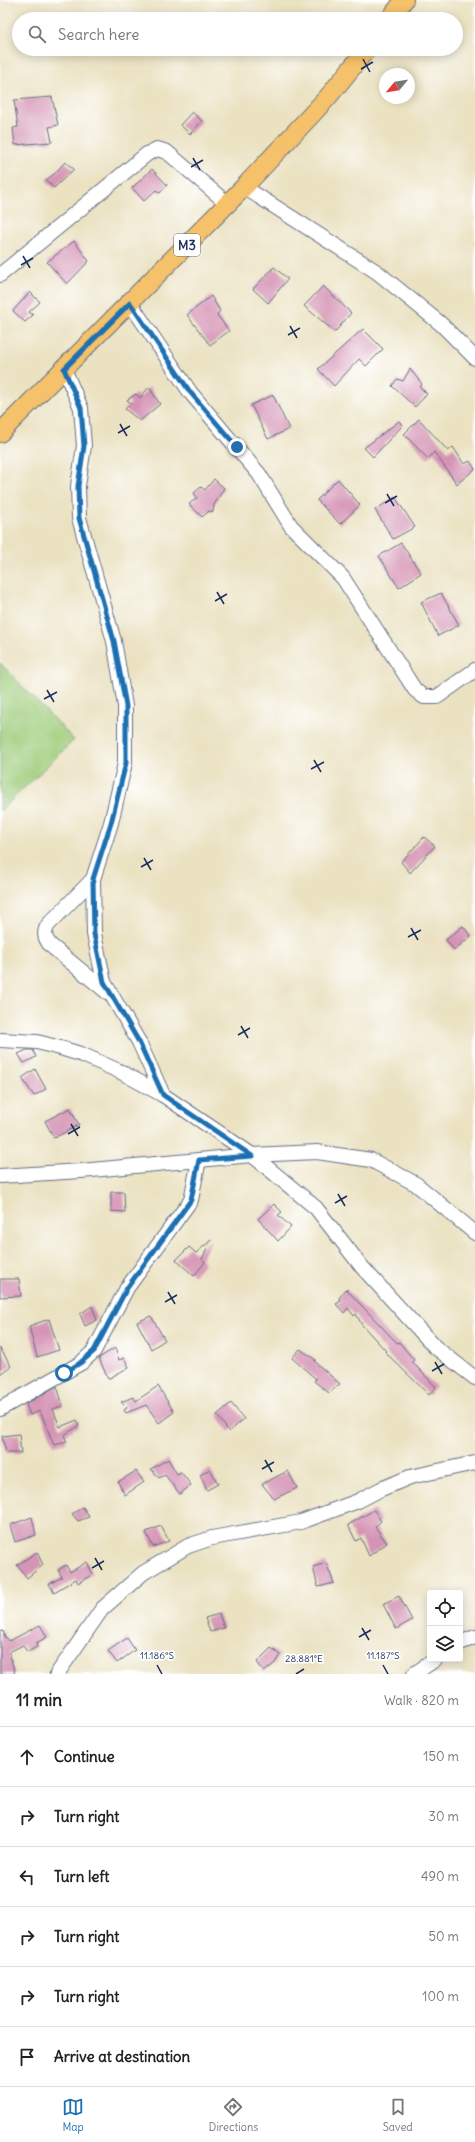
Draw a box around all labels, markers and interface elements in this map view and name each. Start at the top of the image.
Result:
search box [12,12,463,56]
icon: search [26,23,48,45]
text: Search here [58,25,139,44]
north arrow [379,68,415,104]
road number: M3 [174,234,200,256]
route end [228,438,246,456]
route start [55,1364,73,1382]
map controls [427,1590,463,1662]
button: locate [427,1590,463,1626]
button: layers [427,1626,463,1662]
text: 11.186°S [140,1649,174,1662]
text: 11.187°S [366,1649,400,1662]
text: 28.881°E [285,1652,323,1665]
text: 11 min [16,1689,62,1711]
text: Walk · 820 m [384,1692,459,1709]
icon: ahead [16,1746,38,1768]
text: Continue [54,1747,115,1766]
text: 150 m [423,1748,459,1765]
icon: right [16,1806,38,1828]
text: Turn right [54,1807,119,1826]
text: 30 m [429,1808,459,1825]
icon: left [16,1866,38,1888]
text: Turn left [54,1867,109,1886]
text: 490 m [421,1868,459,1885]
icon: right [16,1926,38,1948]
text: Turn right [54,1927,119,1946]
text: 50 m [428,1928,459,1945]
icon: right [16,1986,38,2008]
text: Turn right [54,1987,119,2006]
text: 100 m [422,1988,459,2005]
icon: arrive [16,2046,38,2068]
text: Arrive at destination [54,2047,190,2066]
tab: Map [62,2096,84,2134]
tab: Directions [209,2096,258,2134]
tab: Saved [383,2096,413,2134]

